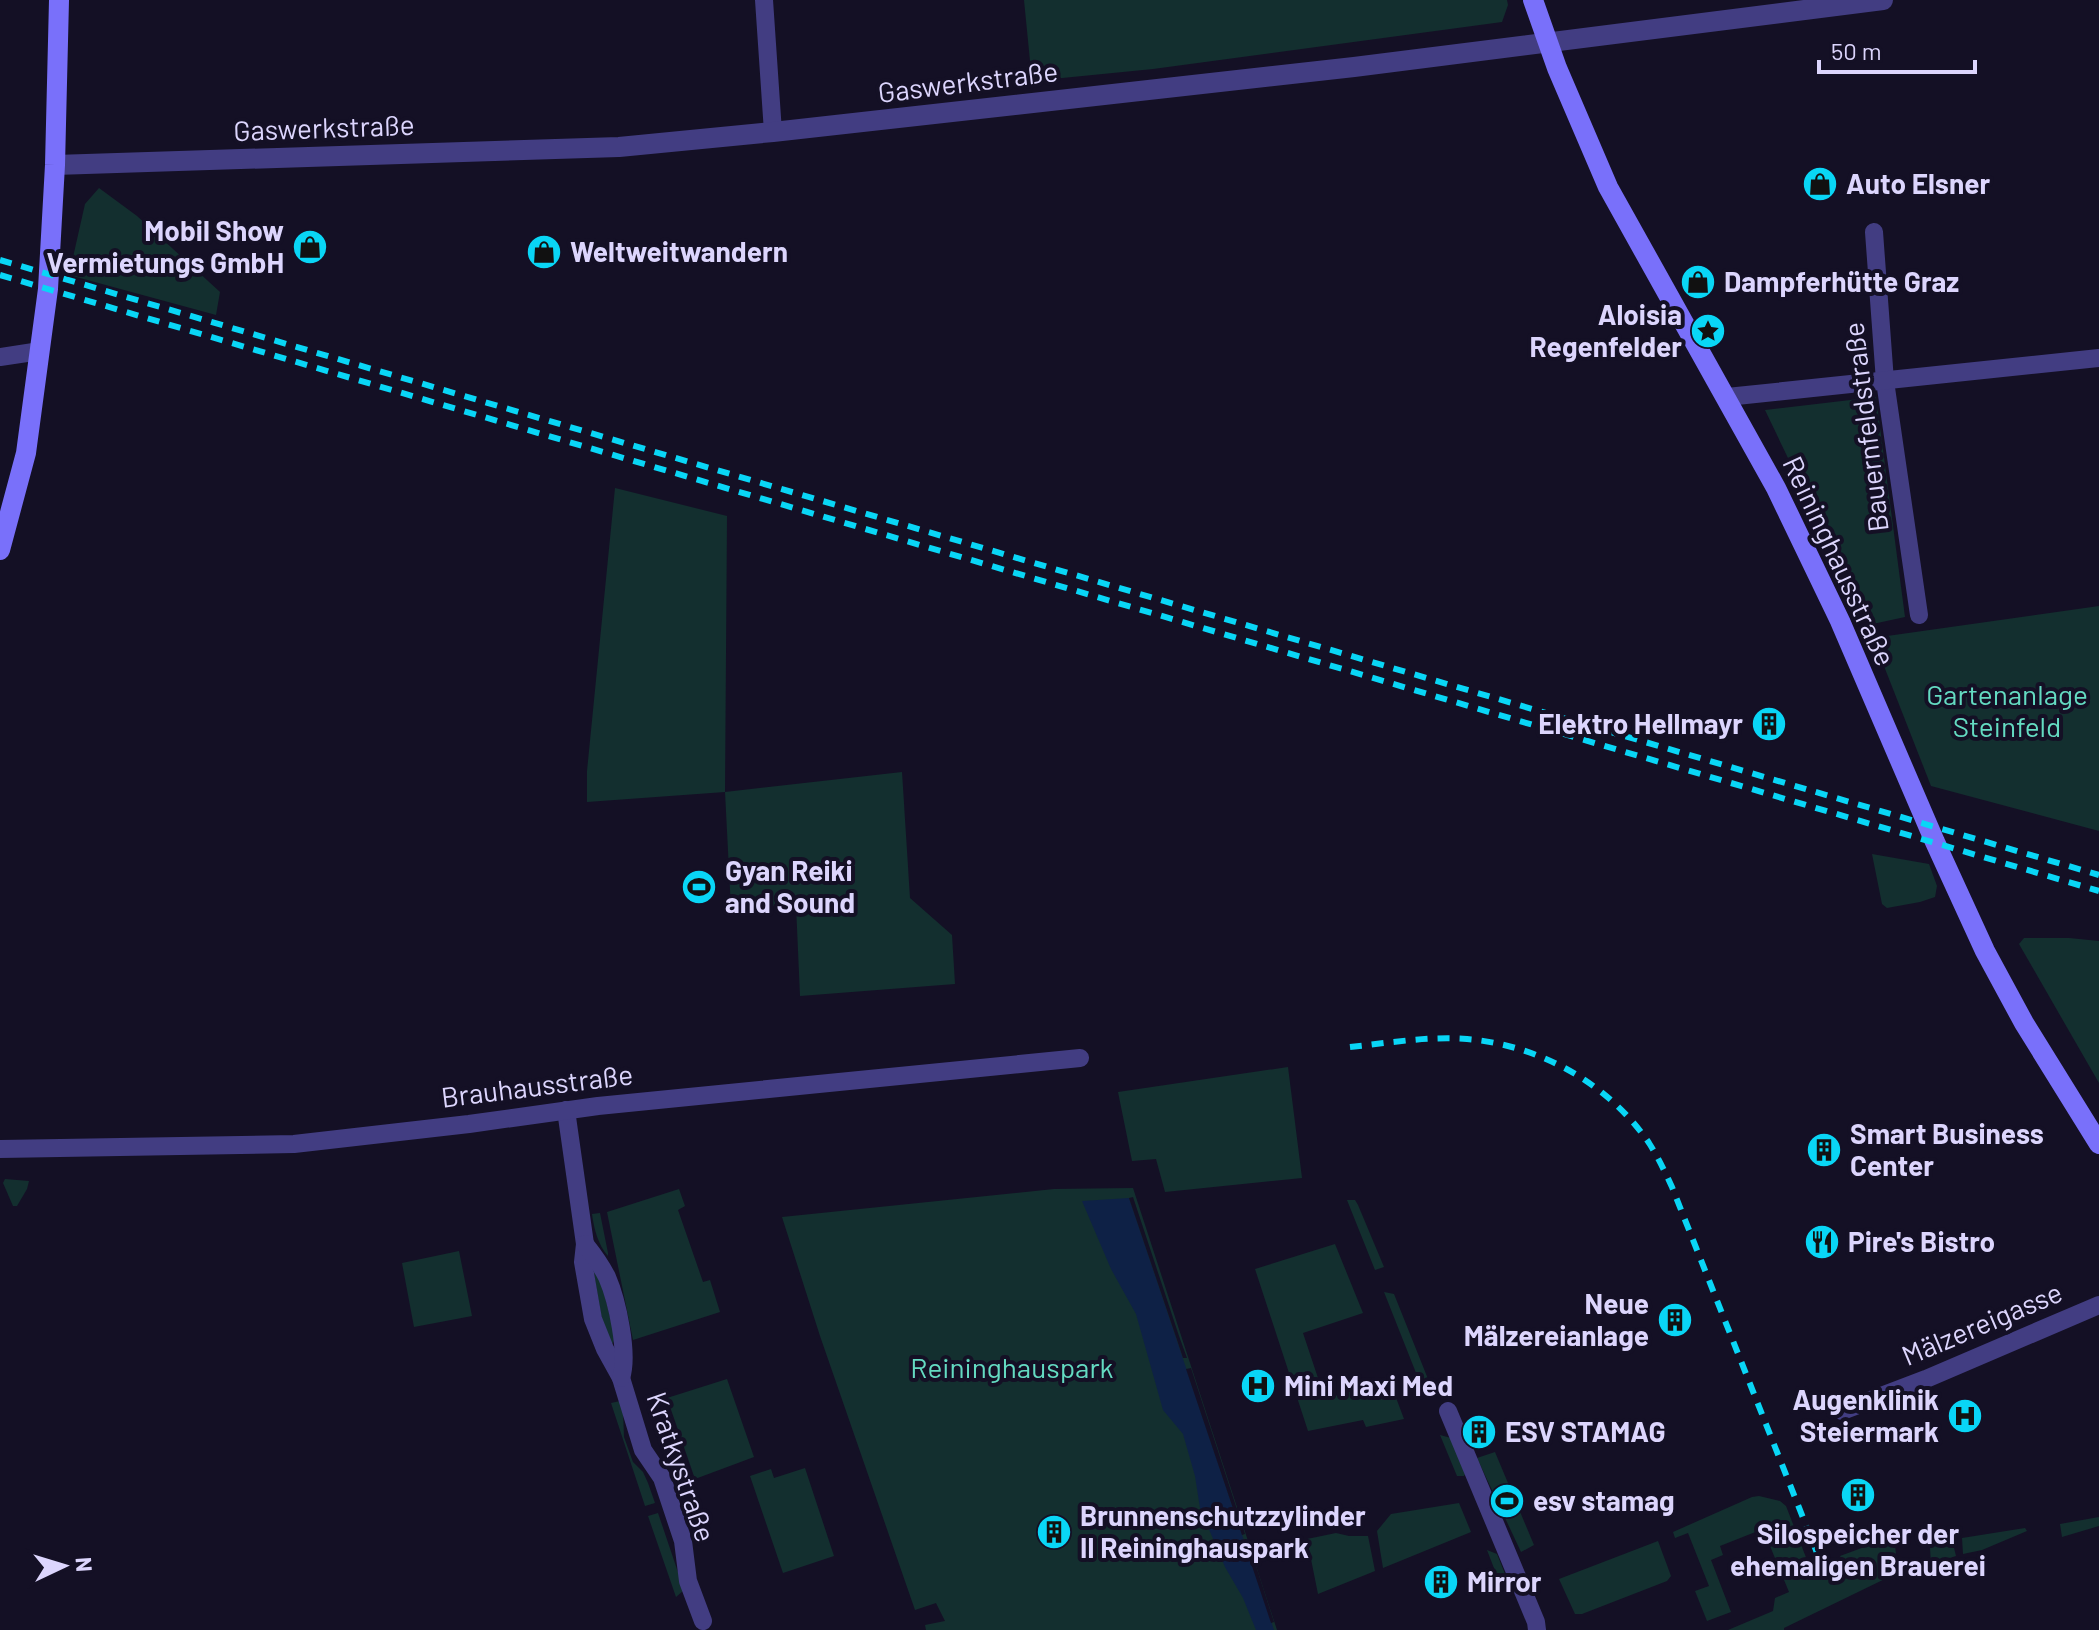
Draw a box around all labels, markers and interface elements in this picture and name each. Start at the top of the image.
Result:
scale bar [1819,24,1975,74]
text: 50 m [1831,36,1882,65]
street label: Gaswerkstraße [876,53,1060,109]
street label: Gaswerkstraße [233,107,415,147]
shop icon: Auto Elsner [1801,165,1839,203]
place label: Auto Elsner [1846,166,1990,200]
place label: Mobil Show Vermietungs GmbH [47,213,284,279]
shop icon: Mobil Show Vermietungs GmbH [291,228,329,266]
shop icon: Weltweitwandern [525,233,563,271]
place label: Weltweitwandern [570,234,788,268]
shop icon: Dampferhütte Graz [1679,263,1717,301]
place label: Dampferhütte Graz [1724,264,1959,298]
place label: Aloisia Regenfelder [1530,297,1682,363]
place icon: Aloisia Regenfelder [1689,312,1727,350]
street label: Bauernfeldstraße [1835,320,1895,534]
street label: Reininghausstraße [1776,450,1903,671]
park label: Gartenanlage Steinfeld [1926,677,2088,743]
building icon: Elektro Hellmayr [1750,705,1788,743]
place label: Elektro Hellmayr [1538,706,1743,740]
place label: Gyan Reiki and Sound [725,853,855,919]
sports icon: Gyan Reiki and Sound [680,868,718,906]
street label: Brauhausstraße [439,1056,635,1114]
place label: Smart Business Center [1850,1116,2044,1182]
building icon: Smart Business Center [1805,1131,1843,1169]
restaurant icon: Pire's Bistro [1803,1223,1841,1261]
place label: Pire's Bistro [1848,1224,1995,1258]
street label: Mälzereigasse [1896,1274,2067,1372]
place label: Neue Mälzereianlage [1464,1286,1649,1352]
building icon: Neue Mälzereianlage [1656,1301,1694,1339]
park label: Reininghauspark [910,1350,1114,1384]
hospital icon: Mini Maxi Med [1239,1367,1277,1405]
place label: Mini Maxi Med [1284,1368,1453,1402]
place label: Augenklinik Steiermark [1793,1382,1939,1448]
street label: Kratkystraße [640,1387,723,1546]
hospital icon: Augenklinik Steiermark [1946,1397,1984,1435]
building icon: ESV STAMAG [1460,1413,1498,1451]
place label: ESV STAMAG [1505,1414,1666,1448]
building icon: Silospeicher der ehemaligen Brauerei [1839,1476,1877,1514]
sports icon: esv stamag [1488,1482,1526,1520]
place label: esv stamag [1533,1483,1675,1517]
place label: Brunnenschutzzylinder II Reininghauspark [1080,1498,1366,1564]
building icon: Brunnenschutzzylinder II Reininghauspark [1035,1513,1073,1551]
place label: Silospeicher der ehemaligen Brauerei [1730,1516,1986,1582]
north arrow [24,1526,104,1606]
text: N [71,1556,98,1573]
building icon: Mirror [1422,1563,1460,1601]
place label: Mirror [1467,1564,1542,1598]

